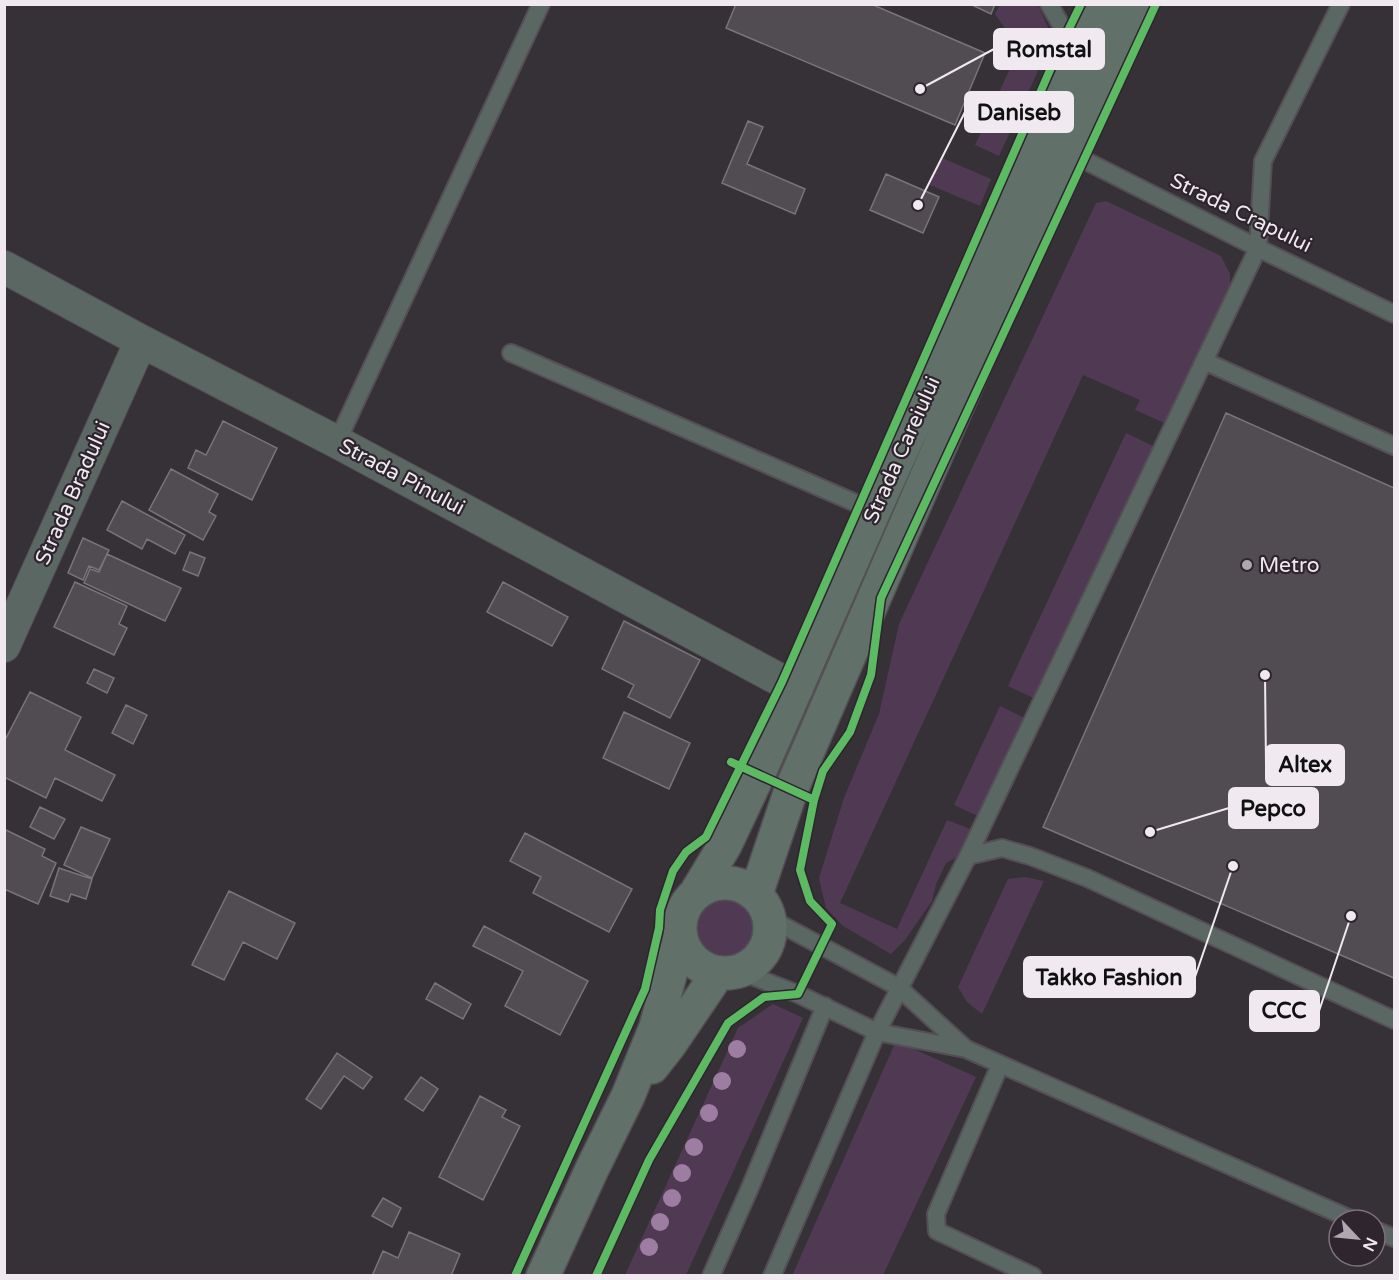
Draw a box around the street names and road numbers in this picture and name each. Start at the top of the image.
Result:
street label: Strada Crapului [1166,168,1316,258]
street label: Strada Careiului [858,373,946,527]
street label: Strada Bradului [30,417,116,569]
street label: Strada Pinului [335,433,469,521]

